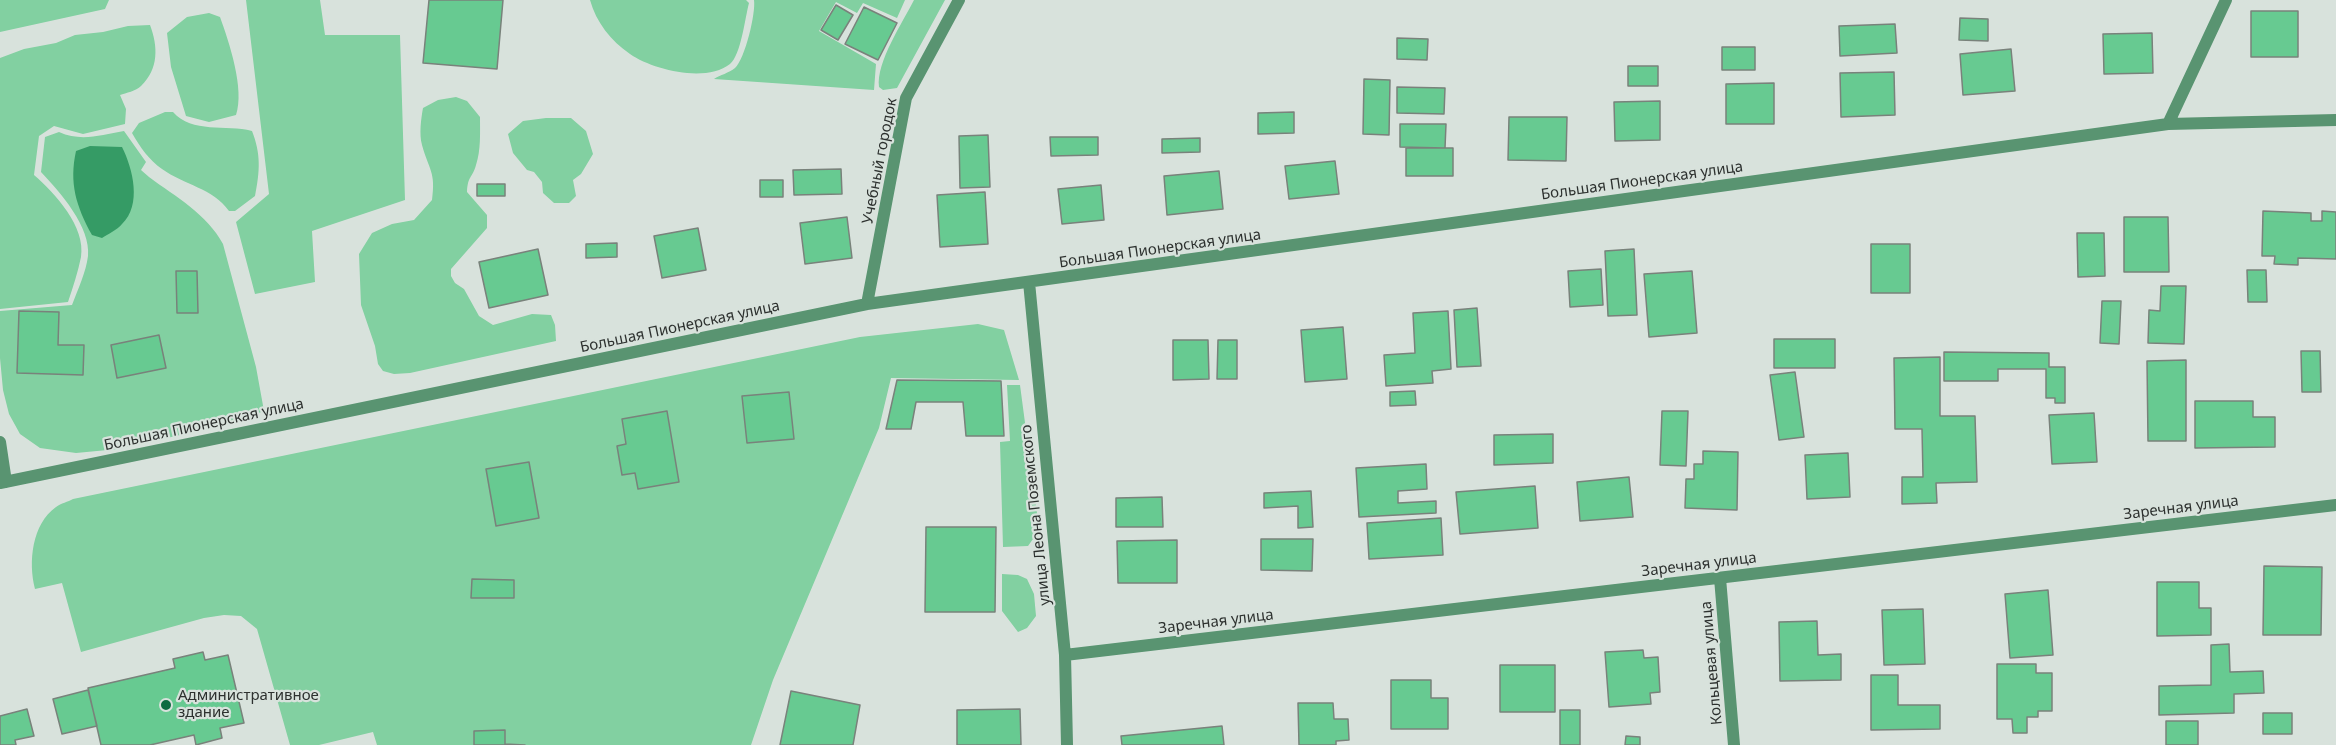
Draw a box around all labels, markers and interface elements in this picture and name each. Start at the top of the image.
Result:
street label: Учебный городок [859,96,901,226]
street label: Большая Пионерская улица [1540,158,1744,204]
street label: Большая Пионерская улица [1058,226,1262,272]
street label: Большая Пионерская улица [579,297,781,357]
street label: Большая Пионерская улица [103,395,305,455]
street label: улица Леона Поземского [1018,424,1054,606]
street label: Заречная улица [2122,492,2240,524]
street label: Заречная улица [1640,549,1758,581]
street label: Кольцевая улица [1698,600,1726,726]
street label: Заречная улица [1157,606,1275,638]
place label: Административное здание [178,687,319,722]
marker: Административное здание [159,698,173,712]

